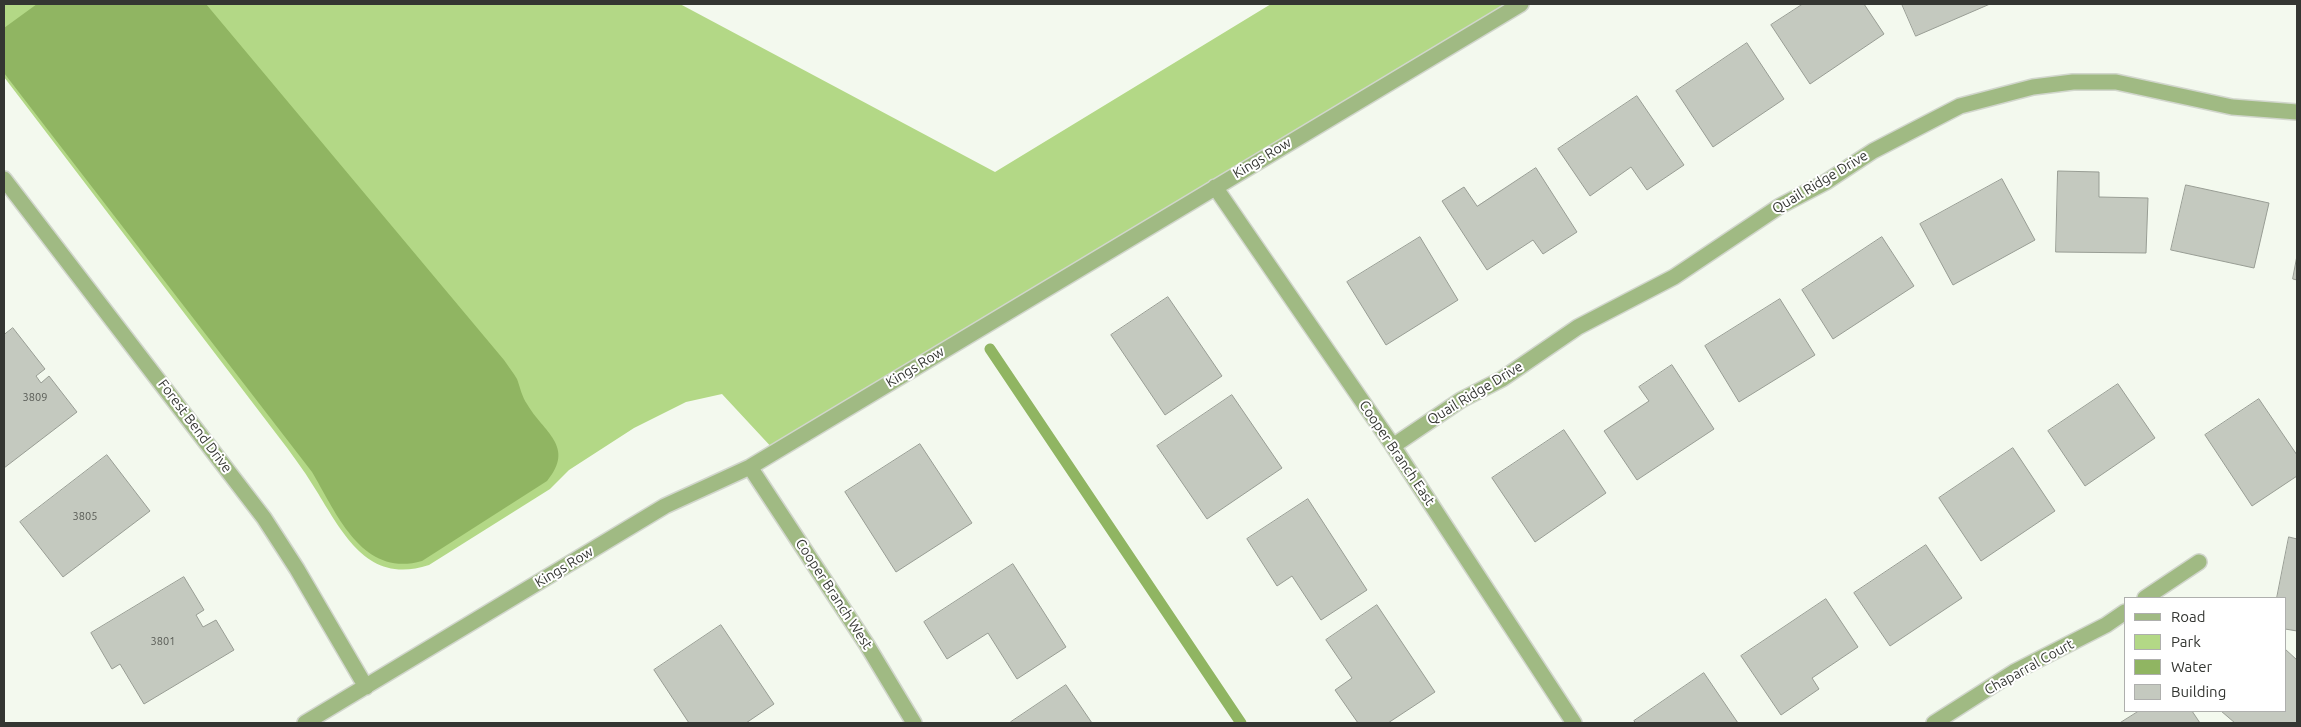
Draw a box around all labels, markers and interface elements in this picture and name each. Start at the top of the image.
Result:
street label: Kings Row [1230,134,1294,182]
street label: Quail Ridge Drive [1769,147,1871,217]
street label: Kings Row [883,343,947,391]
street label: Quail Ridge Drive [1424,358,1526,428]
street label: Forest Bend Drive [154,376,236,476]
house number: 3809 [23,390,47,404]
street label: Cooper Branch East [1356,397,1438,509]
house number: 3805 [73,509,97,523]
street label: Cooper Branch West [792,536,876,652]
street label: Kings Row [532,543,596,591]
legend [2124,597,2286,712]
text: Road [2171,608,2206,625]
text: Park [2171,633,2201,650]
house number: 3801 [151,634,175,648]
street label: Chaparral Court [1981,636,2077,698]
text: Water [2171,658,2212,675]
text: Building [2171,683,2226,700]

